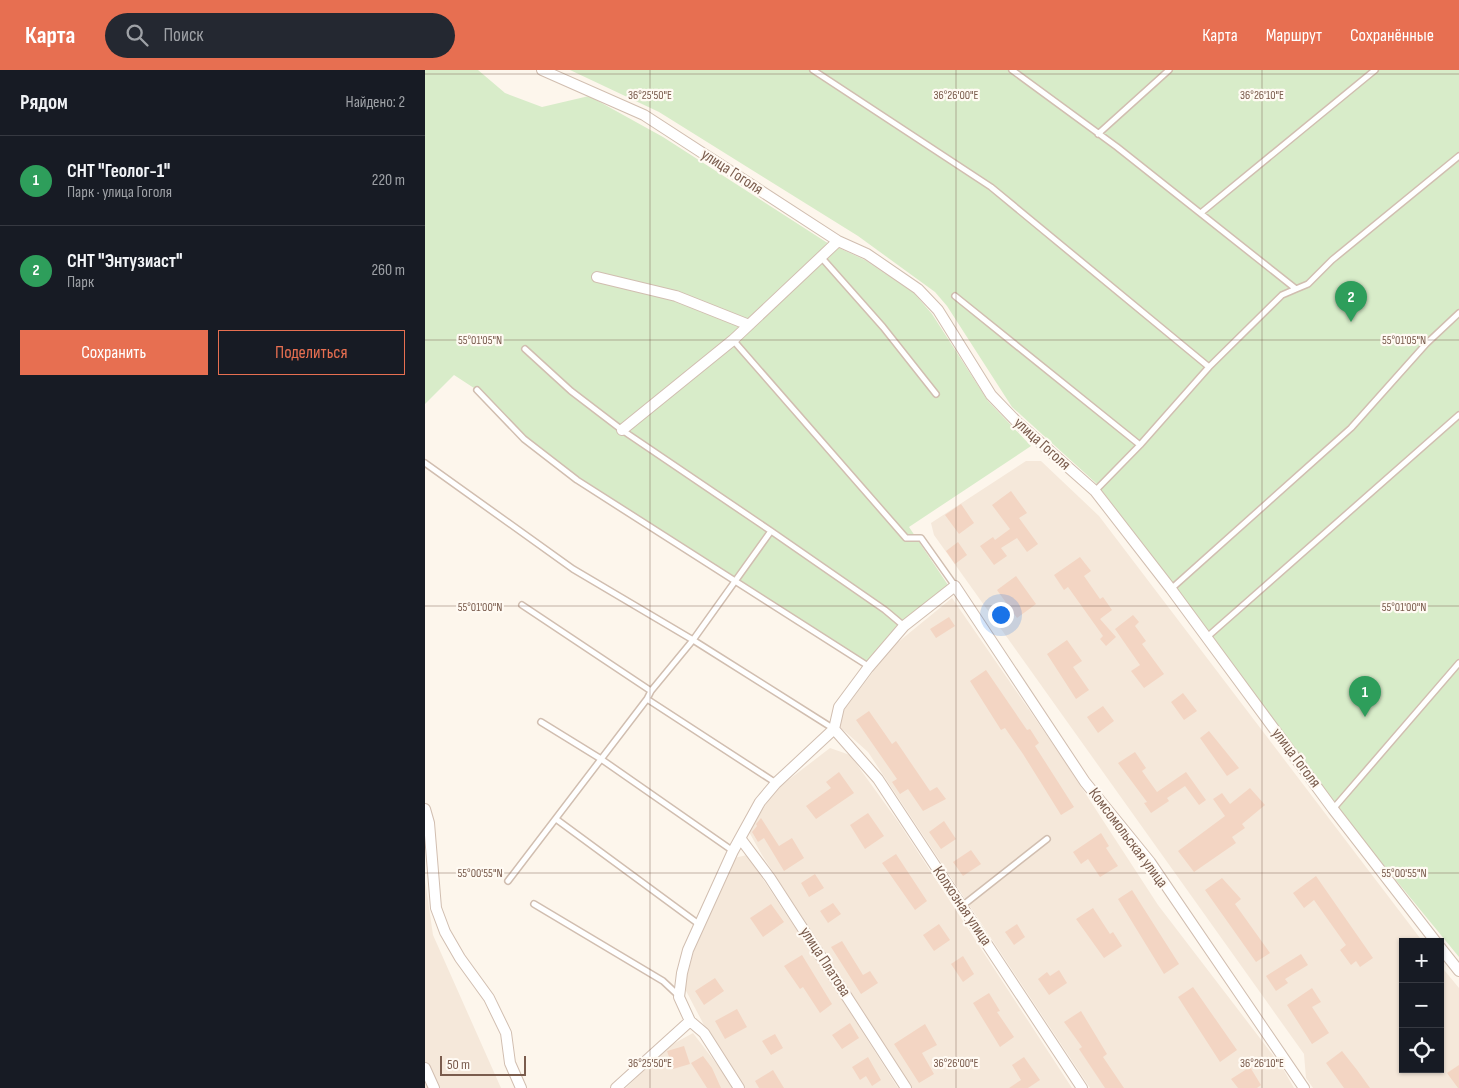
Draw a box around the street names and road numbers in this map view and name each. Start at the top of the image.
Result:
street label: улица Гоголя [698,145,766,199]
street label: улица Гоголя [1010,414,1074,474]
street label: улица Гоголя [1267,724,1325,792]
street label: Комсомольская улица [1084,784,1172,892]
street label: Колхозная улица [928,863,996,949]
street label: улица Платова [795,924,855,1000]

